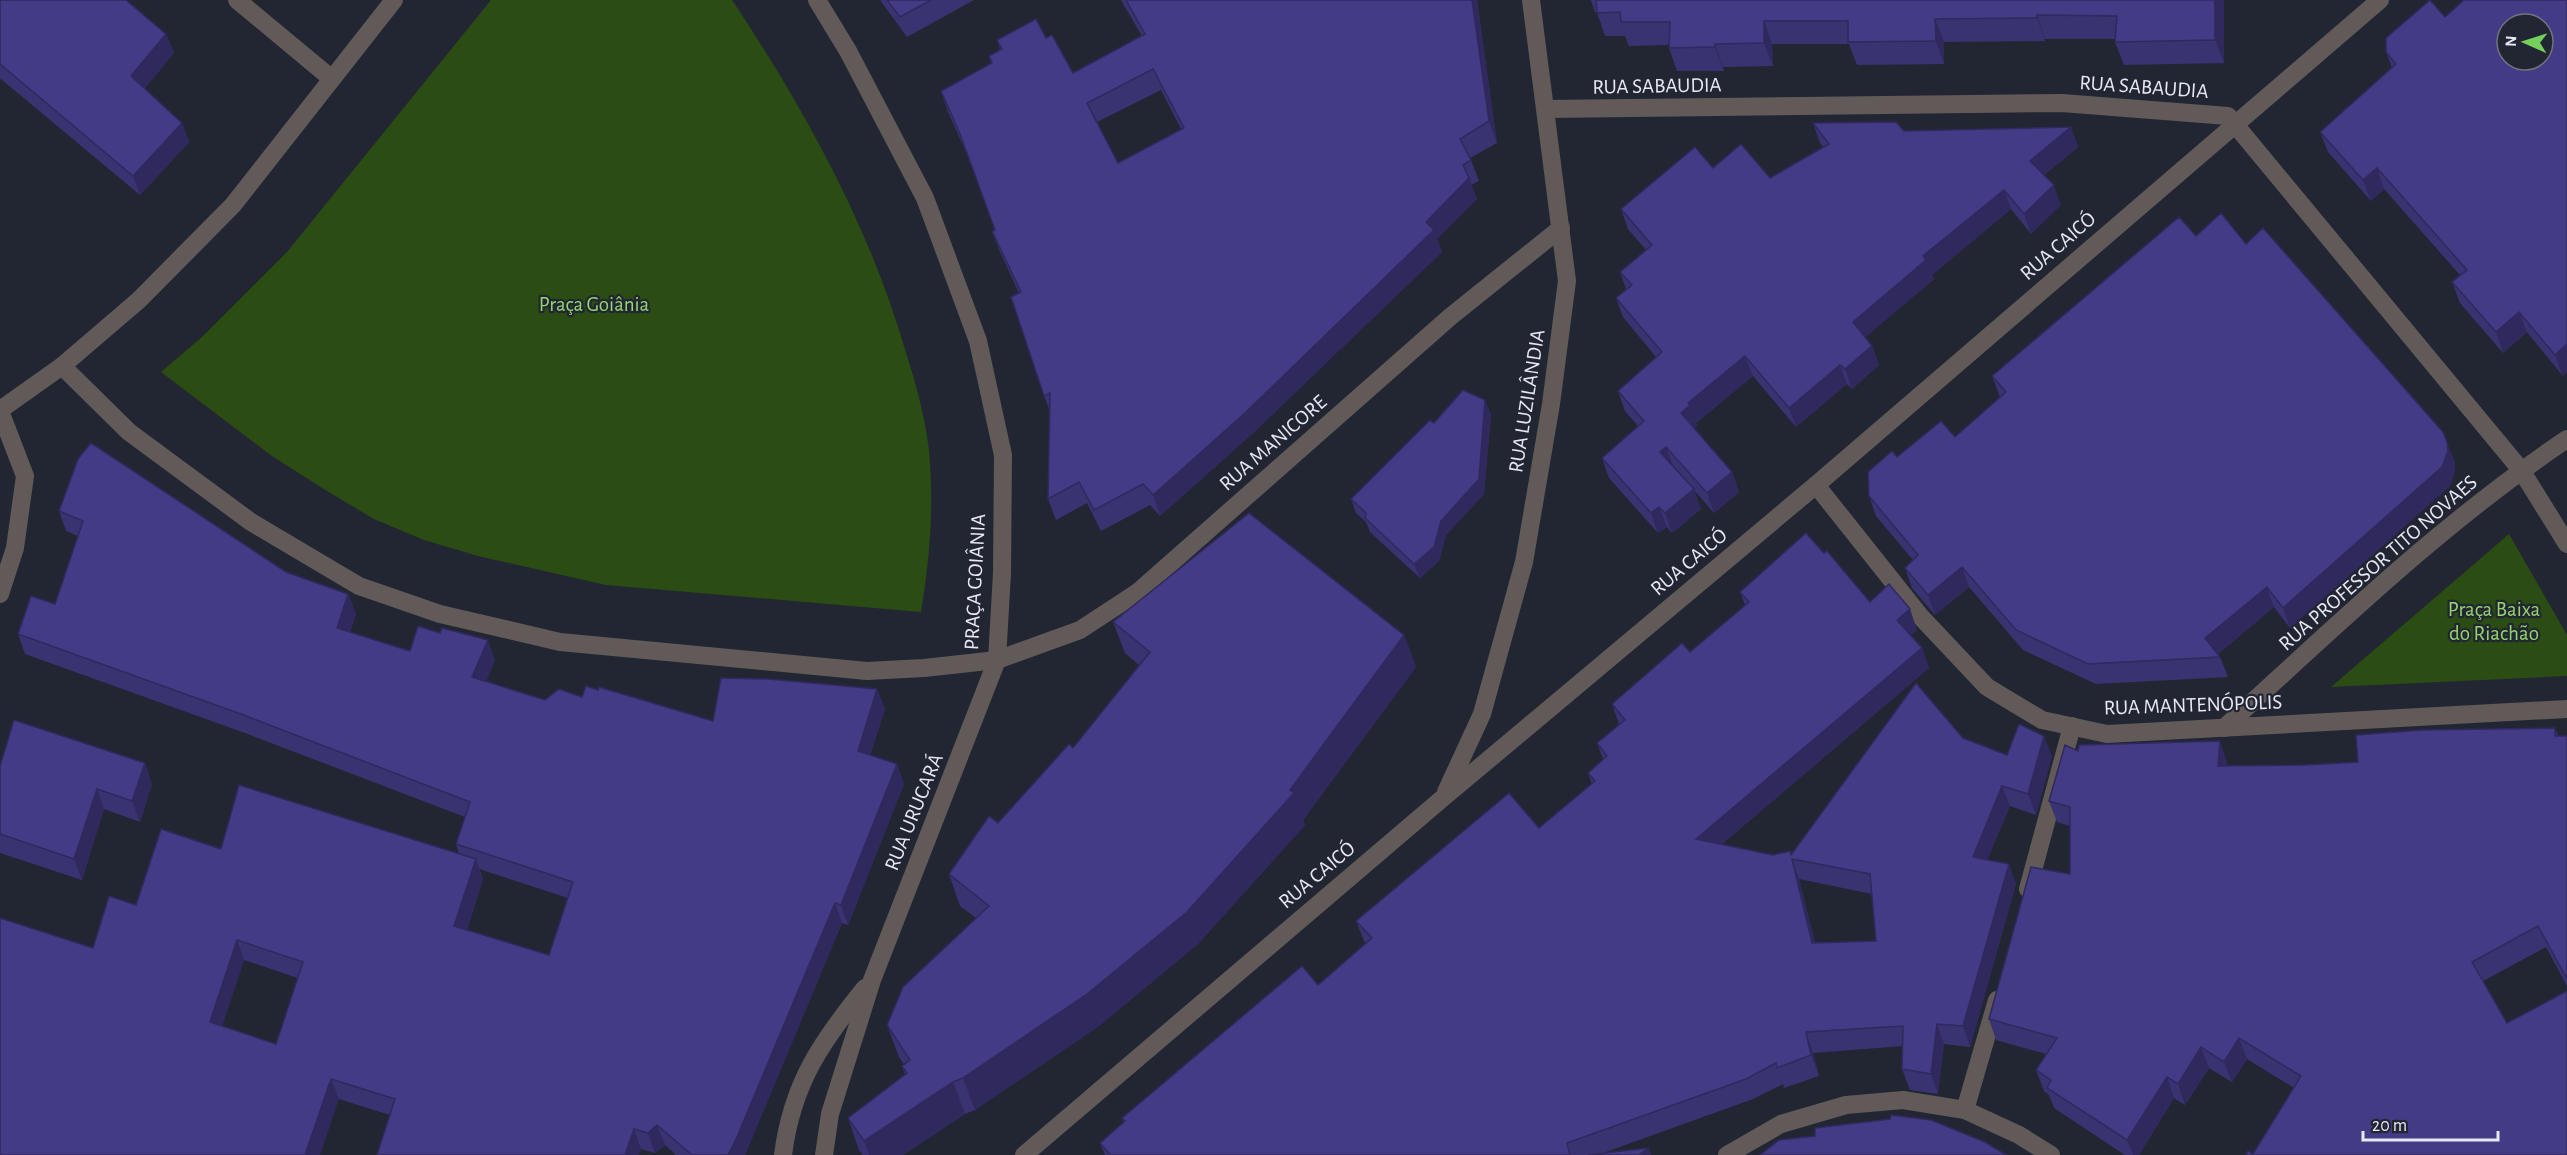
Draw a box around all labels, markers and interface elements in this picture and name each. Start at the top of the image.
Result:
north arrow [2495,12,2555,72]
text: N [2503,35,2519,47]
street label: RUA SABAUDIA [2079,72,2209,102]
street label: RUA SABAUDIA [1592,74,1722,98]
street label: RUA CAICÓ [2015,206,2100,284]
park label: Praça Goiânia [539,294,650,315]
street label: RUA LUZILÂNDIA [1503,328,1549,474]
street label: RUA MANICORE [1216,391,1330,495]
street label: RUA PROFESSOR TITO NOVAES [2275,471,2481,655]
street label: PRAÇA GOIÂNIA [959,513,989,651]
street label: RUA CAICÓ [1646,523,1731,600]
park label: Praça Baixa do Riachão [2448,599,2540,644]
street label: RUA MANTENÓPOLIS [2103,689,2283,719]
street label: RUA URUCARÁ [879,750,947,873]
street label: RUA CAICÓ [1274,836,1359,913]
scale bar [2363,1104,2498,1142]
text: 20 m [2372,1117,2407,1135]

